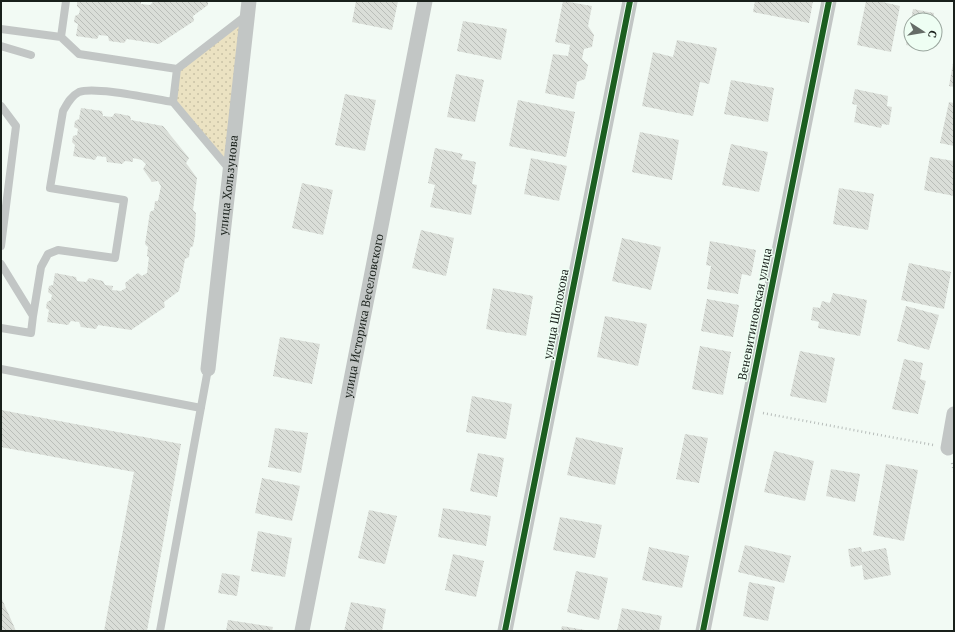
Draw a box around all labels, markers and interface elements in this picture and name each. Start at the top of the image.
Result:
north arrow [903,12,943,52]
text: С [925,29,940,39]
street label: улица Хользунова [215,134,241,237]
street label: улица Историка Веселовского [339,232,386,400]
street label: Веневитиновская улица [734,246,775,381]
street label: улица Шолохова [539,268,572,361]

